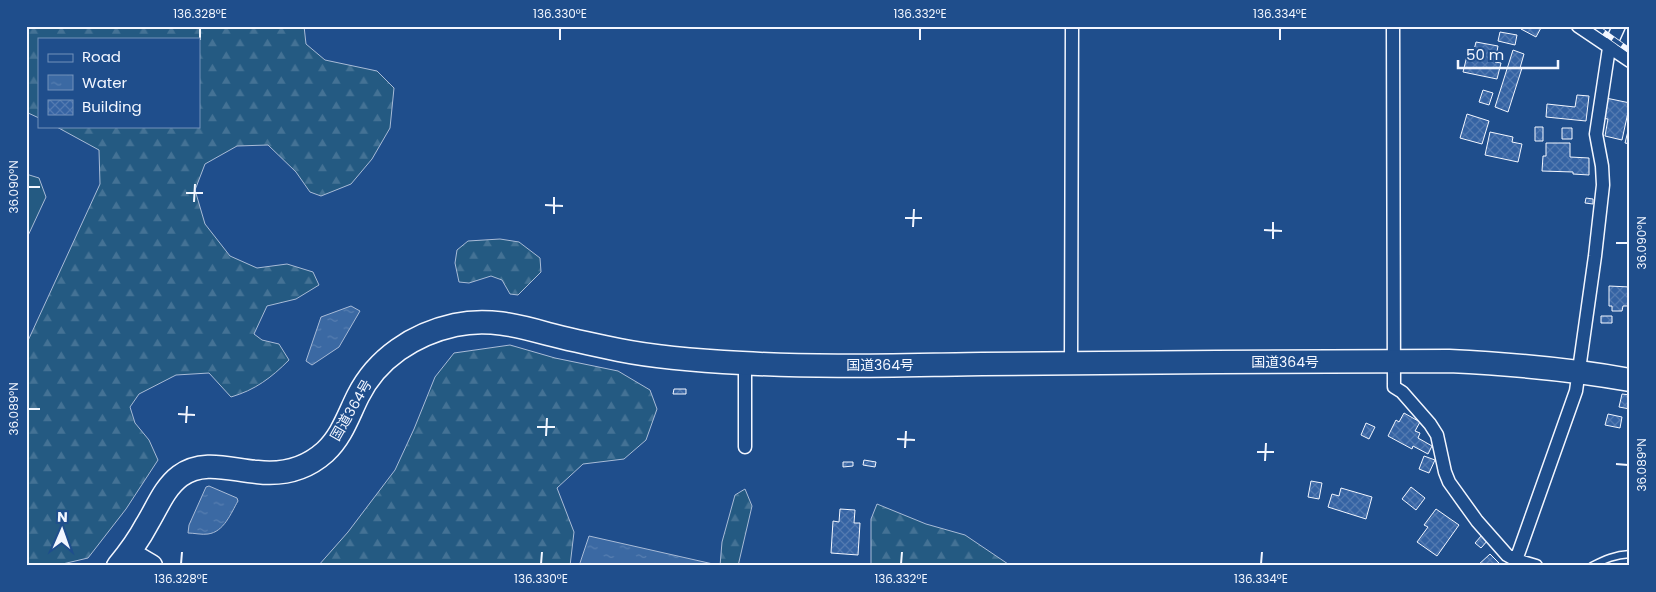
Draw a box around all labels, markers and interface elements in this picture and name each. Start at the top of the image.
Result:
text: 136.328°E [173,5,227,22]
text: 136.330°E [533,5,587,22]
text: 136.332°E [893,5,947,22]
text: 136.334°E [1253,5,1307,22]
legend [38,38,200,128]
scale bar [1458,38,1558,70]
text: 50 m [1466,44,1504,65]
text: Road [82,46,121,67]
text: Water [82,72,128,93]
text: Building [82,96,142,117]
text: 36.090°N [5,160,22,214]
text: 36.090°N [1633,216,1650,270]
street label: 国道364号 [1251,352,1319,372]
street label: 国道364号 [846,355,914,375]
street label: 国道364号 [325,376,377,444]
text: 36.089°N [5,382,22,436]
text: 36.089°N [1633,438,1650,492]
north arrow [38,504,88,554]
text: N [57,507,68,527]
text: 136.328°E [154,570,208,587]
text: 136.330°E [514,570,568,587]
text: 136.332°E [874,570,928,587]
text: 136.334°E [1234,570,1288,587]

